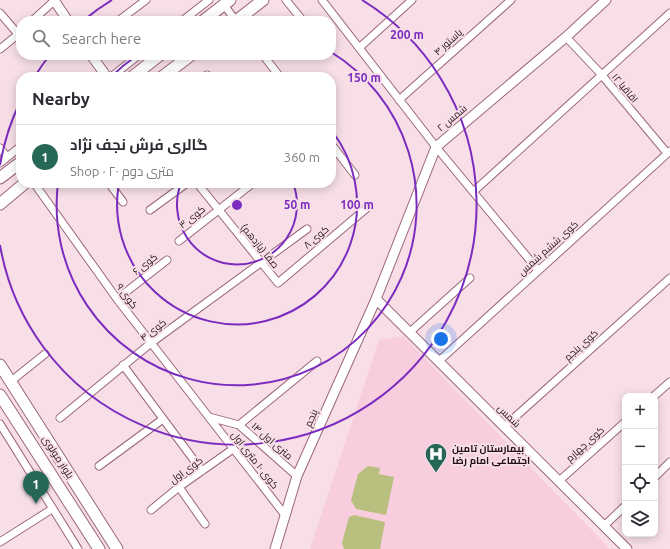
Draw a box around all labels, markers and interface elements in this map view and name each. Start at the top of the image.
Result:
search box [16,16,336,60]
street label: پاستور ۴ [432,26,465,58]
icon: search [30,27,52,49]
text: 200 m [390,28,424,41]
text: Search here [62,30,141,47]
text: 150 m [347,71,381,84]
street label: اقاقیا ۱۲ [610,71,640,105]
text: Nearby [32,89,90,108]
street label: شمس ۲ [435,103,470,134]
text: گالری فرش نجف نژاد [70,136,208,153]
text: 1 [41,150,49,164]
text: 360 m [284,150,320,164]
text: Shop · ۲۰ متری دوم [70,164,174,178]
centre of rings [230,198,244,212]
text: 50 m [284,198,310,211]
text: 100 m [340,198,374,211]
street label: کوی ۳ [177,203,208,231]
street label: کوی ششم شمس [516,218,581,279]
street label: صفا (یازدهم) [237,222,281,272]
street label: کوی ۸ [301,223,331,251]
street label: کوی ۶ [131,251,160,278]
street label: کوی ۹ [113,281,140,311]
street label: کوی ۴ [138,317,169,344]
street label: کوی پنجم [562,327,601,364]
your location [431,329,451,349]
map controls [622,393,658,537]
button: + [622,393,658,429]
street label: شمس [495,402,523,430]
street label: پنجم [302,407,322,429]
street label: ۱۴ متری اول [249,420,295,462]
street label: کوی چهارم [564,424,608,465]
street label: کوی ۱۰ متری اول [228,429,281,491]
button: − [622,429,658,465]
street label: بلوار مولوی [39,434,76,481]
hospital icon: بیمارستان تامین اجتماعی امام رضا [423,441,449,474]
place label: بیمارستان تامین اجتماعی امام رضا [452,443,530,468]
street label: کوی اول [167,454,205,486]
button: locate [622,465,658,501]
pin: 1 [23,471,49,504]
button: layers [622,501,658,537]

